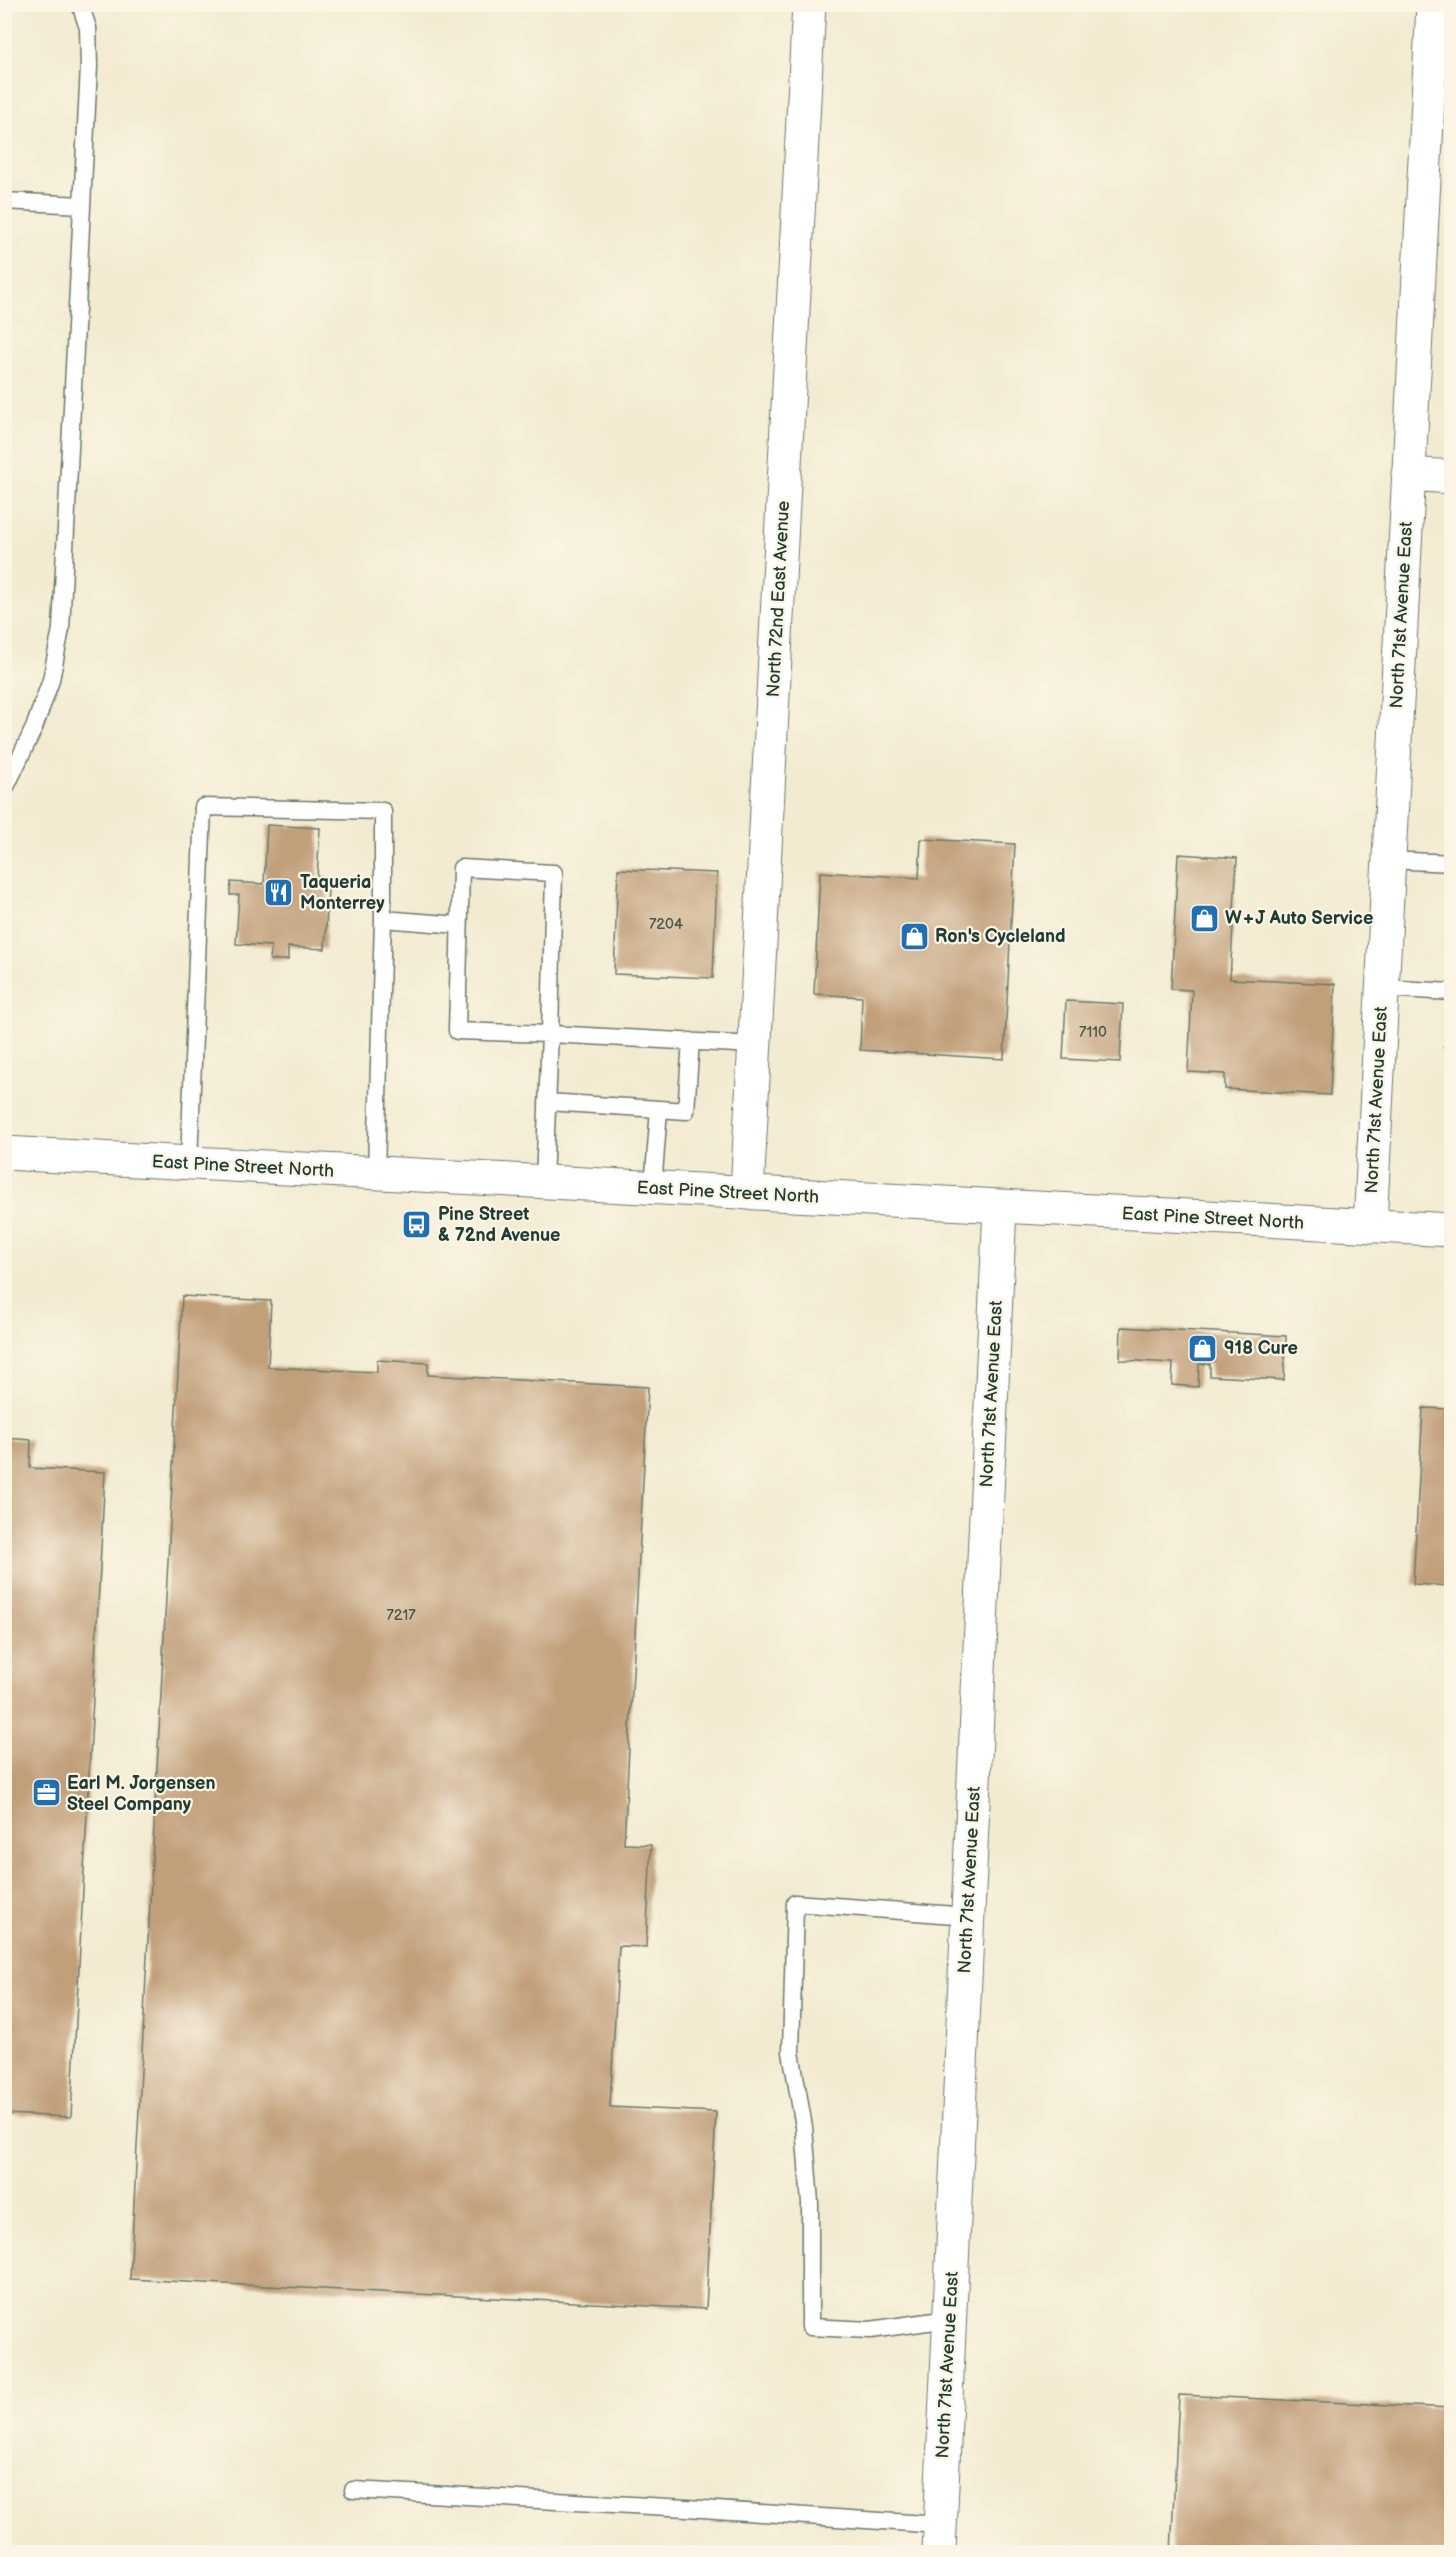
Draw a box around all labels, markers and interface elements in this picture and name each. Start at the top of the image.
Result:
street label: North 72nd East Avenue [763,500,794,698]
street label: North 71st Avenue East [1386,521,1417,709]
place label: Taqueria Monterrey [300,872,385,914]
restaurant icon: Taqueria Monterrey [263,876,295,908]
shop icon: W+J Auto Service [1188,902,1220,934]
place label: W+J Auto Service [1225,908,1373,929]
house number: 7204 [649,915,683,934]
shop icon: Ron's Cycleland [898,920,930,952]
place label: Ron's Cycleland [935,926,1066,947]
street label: North 71st Avenue East [1361,1006,1392,1194]
house number: 7110 [1079,1023,1107,1042]
street label: East Pine Street North [151,1151,335,1182]
street label: East Pine Street North [636,1177,820,1208]
street label: East Pine Street North [1121,1203,1305,1234]
place label: Pine Street & 72nd Avenue [438,1204,560,1246]
bus stop icon: Pine Street & 72nd Avenue [401,1208,433,1240]
street label: North 71st Avenue East [976,1300,1007,1488]
shop icon: 918 Cure [1187,1332,1219,1364]
place label: 918 Cure [1224,1338,1298,1359]
house number: 7217 [386,1606,416,1625]
place label: Earl M. Jorgensen Steel Company [67,1773,215,1815]
office icon: Earl M. Jorgensen Steel Company [30,1777,62,1809]
street label: North 71st Avenue East [954,1786,985,1974]
street label: North 71st Avenue East [932,2271,963,2459]

